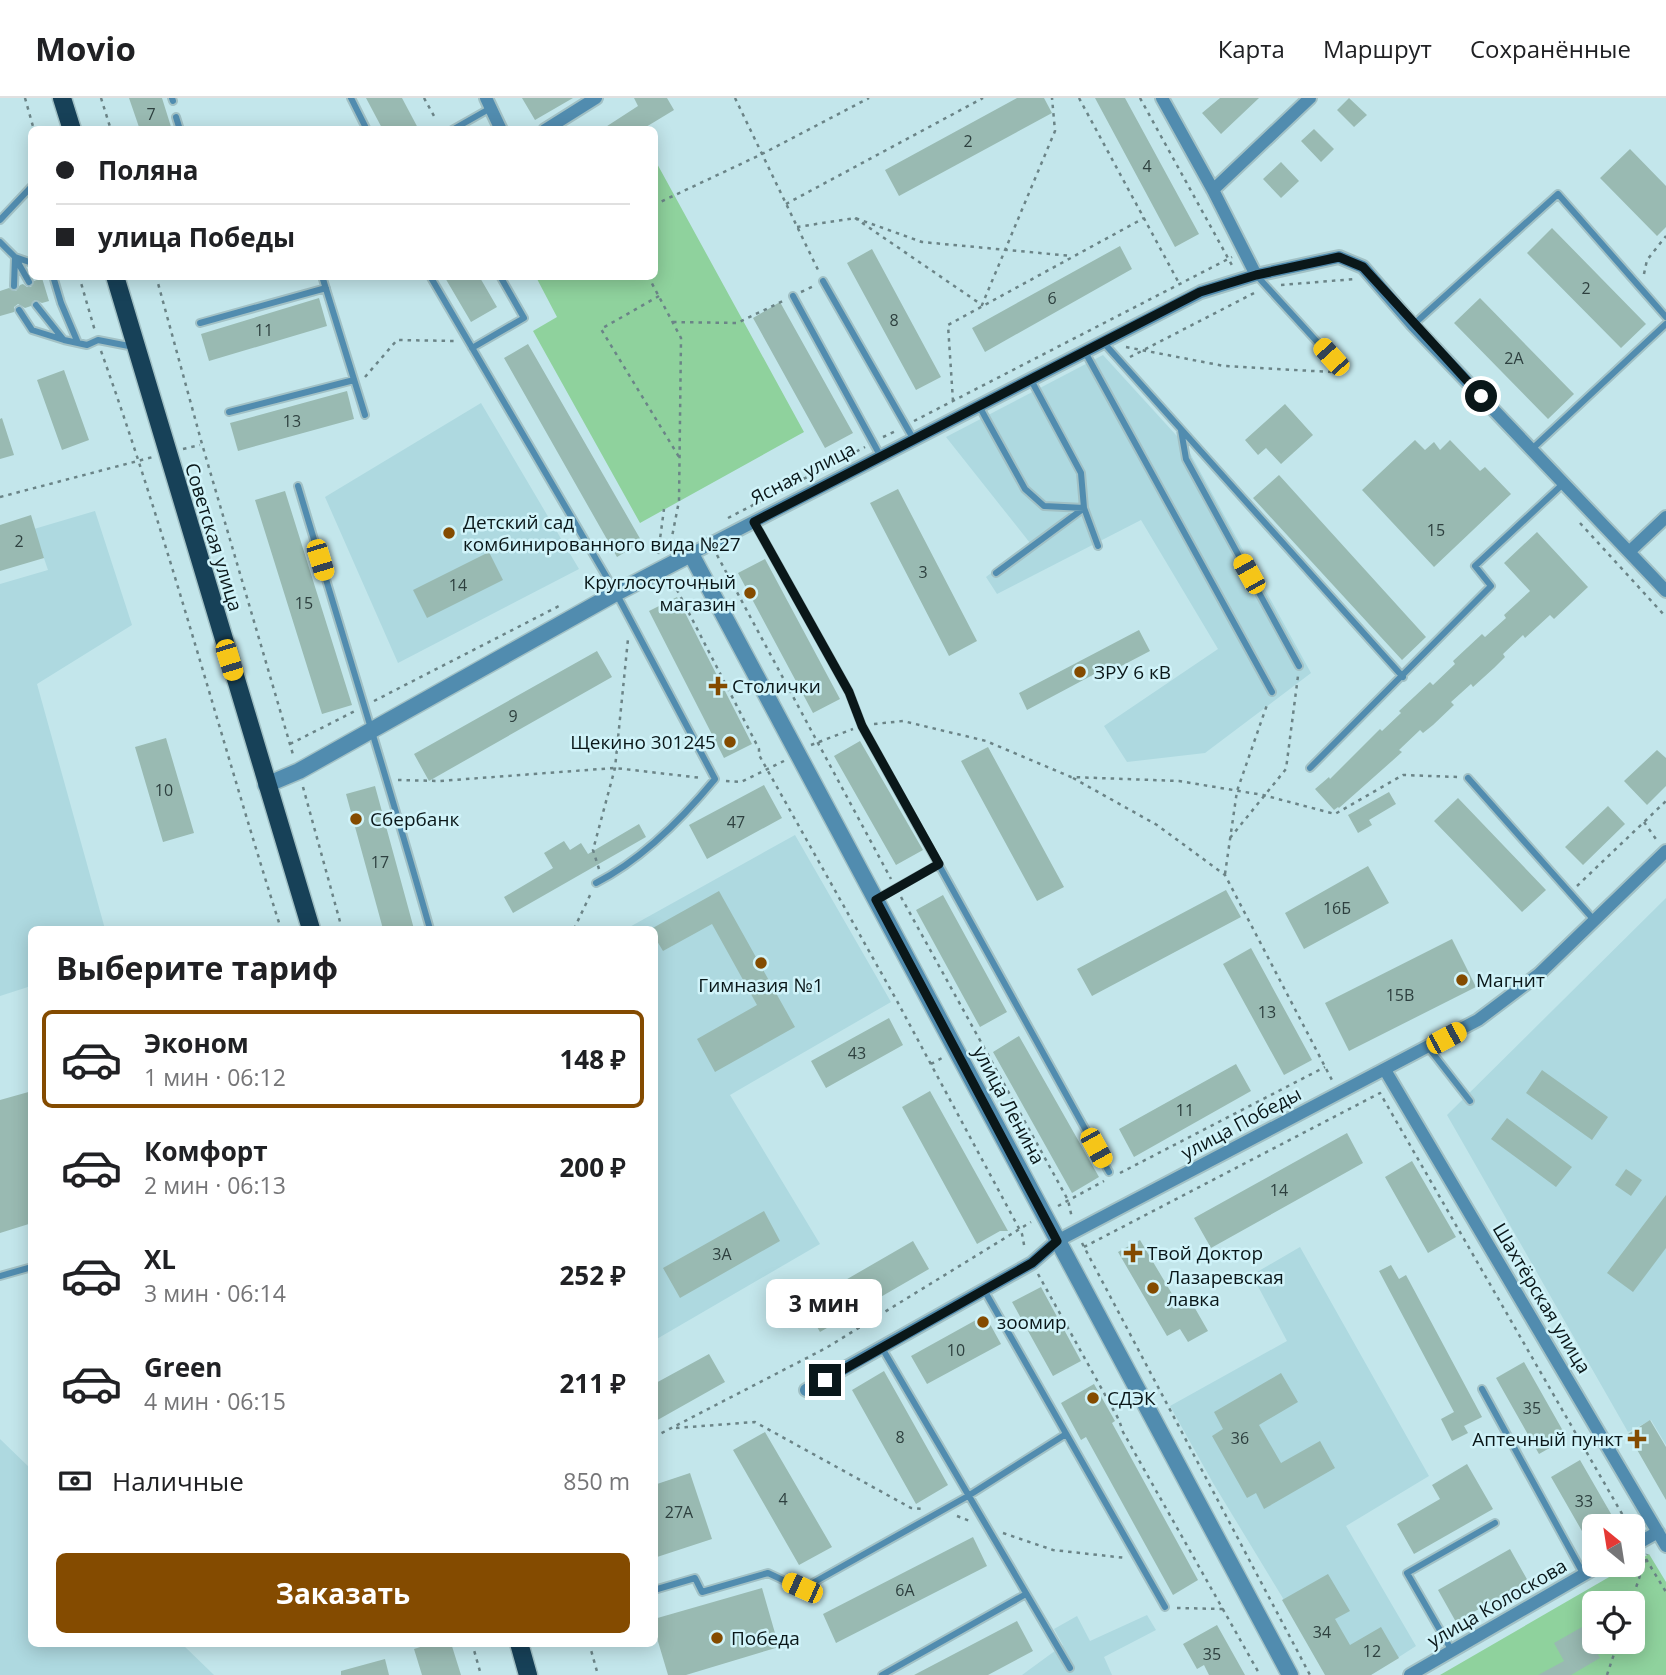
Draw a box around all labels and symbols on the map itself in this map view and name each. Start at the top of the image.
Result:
house number: 7 [146,103,156,125]
house number: 2 [963,130,973,152]
house number: 4 [1142,155,1152,177]
house number: 2 [1581,277,1591,299]
house number: 6 [1047,287,1057,309]
house number: 8 [889,309,899,331]
house number: 11 [255,319,273,341]
car [1310,334,1353,380]
house number: 2А [1504,347,1525,369]
route start [1465,380,1497,412]
house number: 13 [283,410,301,432]
street label: Ясная улица [746,436,860,510]
street label: Советская улица [179,460,249,614]
place label: Детский сад комбинированного вида №27 [463,509,741,557]
house number: 15 [1427,519,1445,541]
marker: Детский сад комбинированного вида №27 [441,525,457,541]
house number: 2 [14,530,24,552]
car [304,537,337,583]
car [1230,551,1269,597]
house number: 3 [918,561,928,583]
place label: Круглосуточный магазин [584,569,736,617]
house number: 14 [449,574,467,596]
marker: Круглосуточный магазин [742,585,758,601]
house number: 15 [295,592,313,614]
car [213,637,246,683]
place label: ЗРУ 6 кВ [1094,659,1171,685]
marker: ЗРУ 6 кВ [1072,664,1088,680]
place label: Столички [732,673,821,699]
marker: Столички [710,678,726,694]
house number: 9 [508,705,518,727]
place label: Щекино 301245 [570,729,716,755]
marker: Щекино 301245 [722,734,738,750]
house number: 10 [155,779,173,801]
place label: Сбербанк [370,806,459,832]
marker: Сбербанк [348,811,364,827]
house number: 47 [727,811,745,833]
house number: 17 [371,851,389,873]
house number: 16Б [1323,897,1351,919]
marker: Гимназия №1 [753,955,769,971]
place label: Магнит [1476,967,1545,993]
place label: Гимназия №1 [698,972,824,998]
marker: Магнит [1454,972,1470,988]
house number: 15В [1386,984,1414,1006]
house number: 13 [1258,1001,1276,1023]
car [1423,1019,1470,1057]
street label: улица Ленина [967,1041,1051,1169]
house number: 43 [848,1042,866,1064]
street label: улица Победы [1176,1080,1306,1166]
house number: 11 [1176,1099,1194,1121]
car [1077,1125,1116,1171]
house number: 14 [1270,1179,1288,1201]
street label: Шахтёрская улица [1487,1218,1597,1378]
place label: Твой Доктор [1147,1240,1263,1266]
house number: 3А [712,1243,733,1265]
marker: Твой Доктор [1125,1245,1141,1261]
place label: Лазаревская лавка [1167,1264,1284,1312]
callout: 3 мин [767,1278,883,1328]
marker: Лазаревская лавка [1145,1280,1161,1296]
place label: зоомир [997,1309,1067,1335]
marker: зоомир [975,1314,991,1330]
house number: 10 [947,1339,965,1361]
route end [809,1364,841,1396]
place label: СДЭК [1107,1385,1156,1411]
marker: СДЭК [1085,1390,1101,1406]
house number: 35 [1523,1397,1541,1419]
house number: 8 [895,1426,905,1448]
place label: Аптечный пункт [1472,1426,1623,1452]
house number: 36 [1231,1427,1249,1449]
marker: Аптечный пункт [1629,1431,1645,1447]
house number: 4 [778,1488,788,1510]
house number: 33 [1575,1490,1593,1512]
house number: 27А [665,1501,694,1523]
north arrow [1582,1514,1645,1577]
street label: улица Колоскова [1423,1552,1571,1654]
car [779,1570,826,1606]
house number: 6А [895,1579,916,1601]
house number: 34 [1313,1621,1331,1643]
place label: Победа [731,1625,800,1651]
marker: Победа [709,1630,725,1646]
house number: 12 [1363,1640,1381,1662]
house number: 35 [1203,1643,1221,1665]

